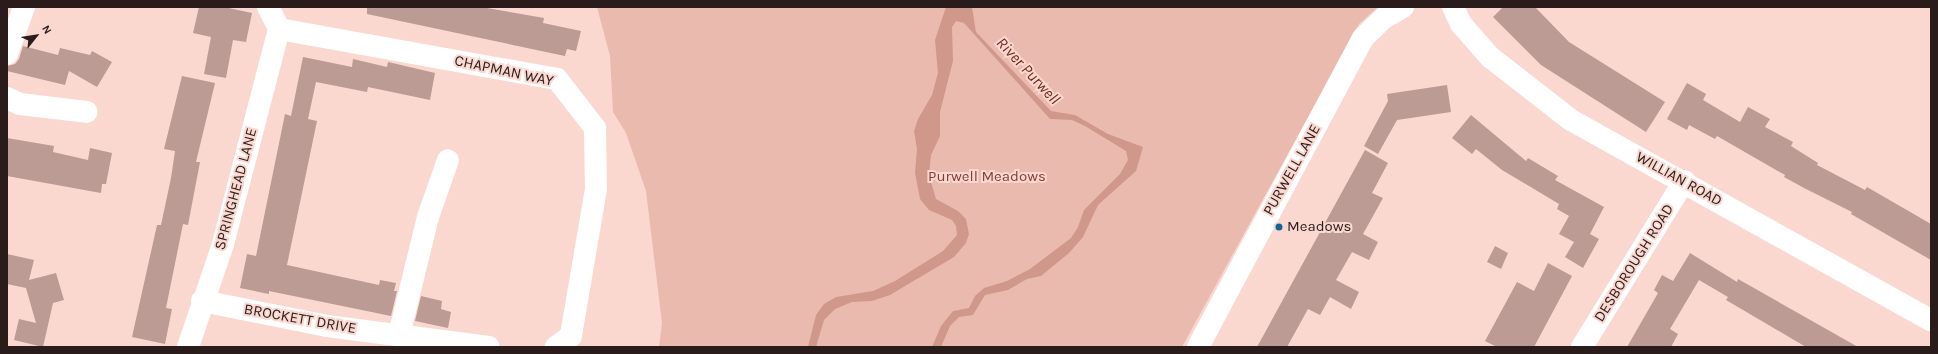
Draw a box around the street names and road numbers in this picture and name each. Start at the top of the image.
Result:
street label: CHAPMAN WAY [453,52,555,90]
street label: PURWELL LANE [1260,121,1324,219]
street label: SPRINGHEAD LANE [211,126,261,252]
street label: WILLIAN ROAD [1633,148,1725,210]
street label: DESBOROUGH ROAD [1590,201,1678,325]
street label: BROCKETT DRIVE [242,300,358,338]

